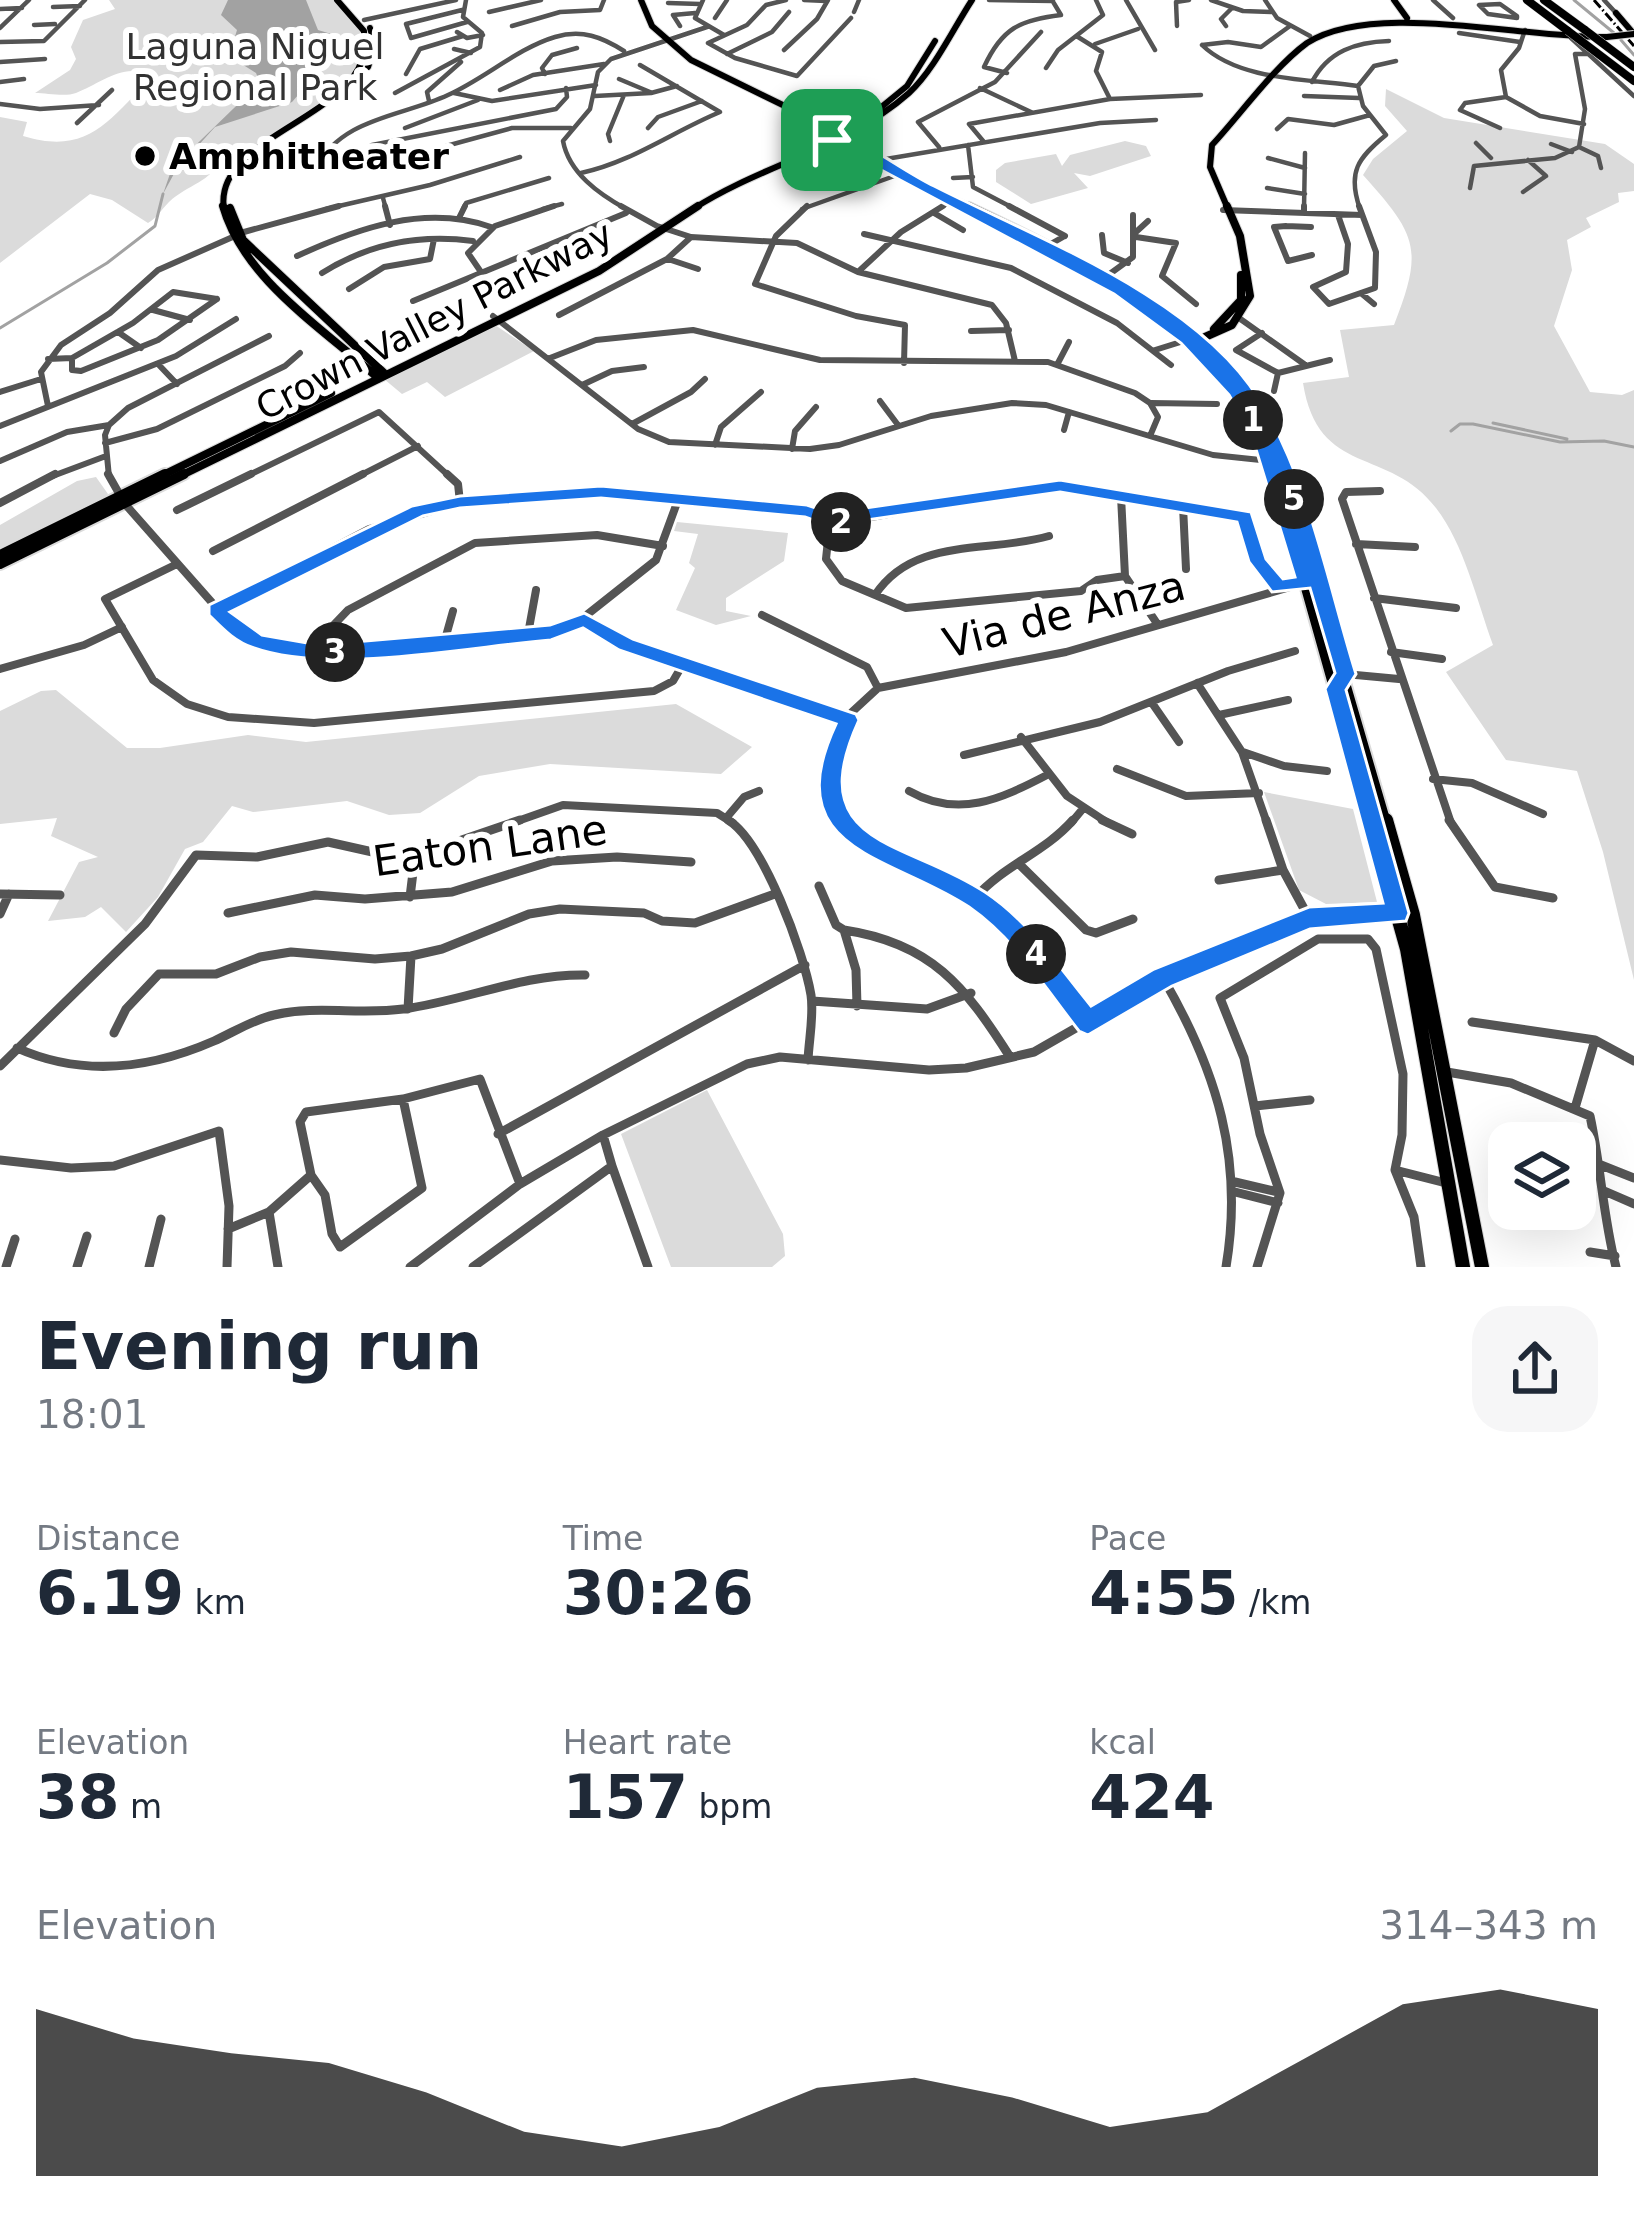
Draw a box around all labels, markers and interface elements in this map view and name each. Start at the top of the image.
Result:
park label: Laguna Niguel Regional Park [126,26,384,108]
pin [781,89,883,191]
icon: arrive [799,107,865,173]
place label: Amphitheater [169,136,449,177]
marker: Amphitheater [132,143,158,169]
street label: Crown Valley Parkway [249,213,619,428]
pin: 1 [1223,390,1283,450]
text: 1 [1242,400,1264,439]
pin: 5 [1264,469,1324,529]
text: 5 [1283,479,1305,518]
pin: 2 [811,492,871,552]
text: 2 [830,502,852,541]
street label: Via de Anza [938,561,1190,668]
pin: 3 [305,622,365,682]
text: 3 [324,632,346,671]
street label: Eaton Lane [370,805,610,886]
pin: 4 [1006,924,1066,984]
text: 4 [1025,934,1047,973]
map controls [1488,1122,1596,1230]
button: layers [1488,1122,1596,1230]
button: share [1472,1306,1598,1432]
text: Evening run [36,1308,482,1385]
text: 18:01 [36,1392,148,1437]
text: Distance [36,1519,180,1558]
text: Time [563,1519,643,1558]
text: Pace [1089,1519,1166,1558]
text: 6.19 [36,1558,184,1628]
text: 30:26 [563,1558,754,1628]
text: 4:55 [1089,1558,1239,1628]
text: km [184,1583,246,1622]
text: /km [1239,1583,1311,1622]
text: Elevation [36,1723,189,1762]
text: Heart rate [563,1723,732,1762]
text: kcal [1089,1723,1156,1762]
text: 38 [36,1762,120,1832]
text: 157 [563,1762,688,1832]
text: 424 [1089,1762,1215,1832]
text: m [120,1787,162,1826]
text: bpm [688,1787,772,1826]
text: Elevation [36,1903,217,1948]
text: 314–343 m [1379,1903,1598,1948]

